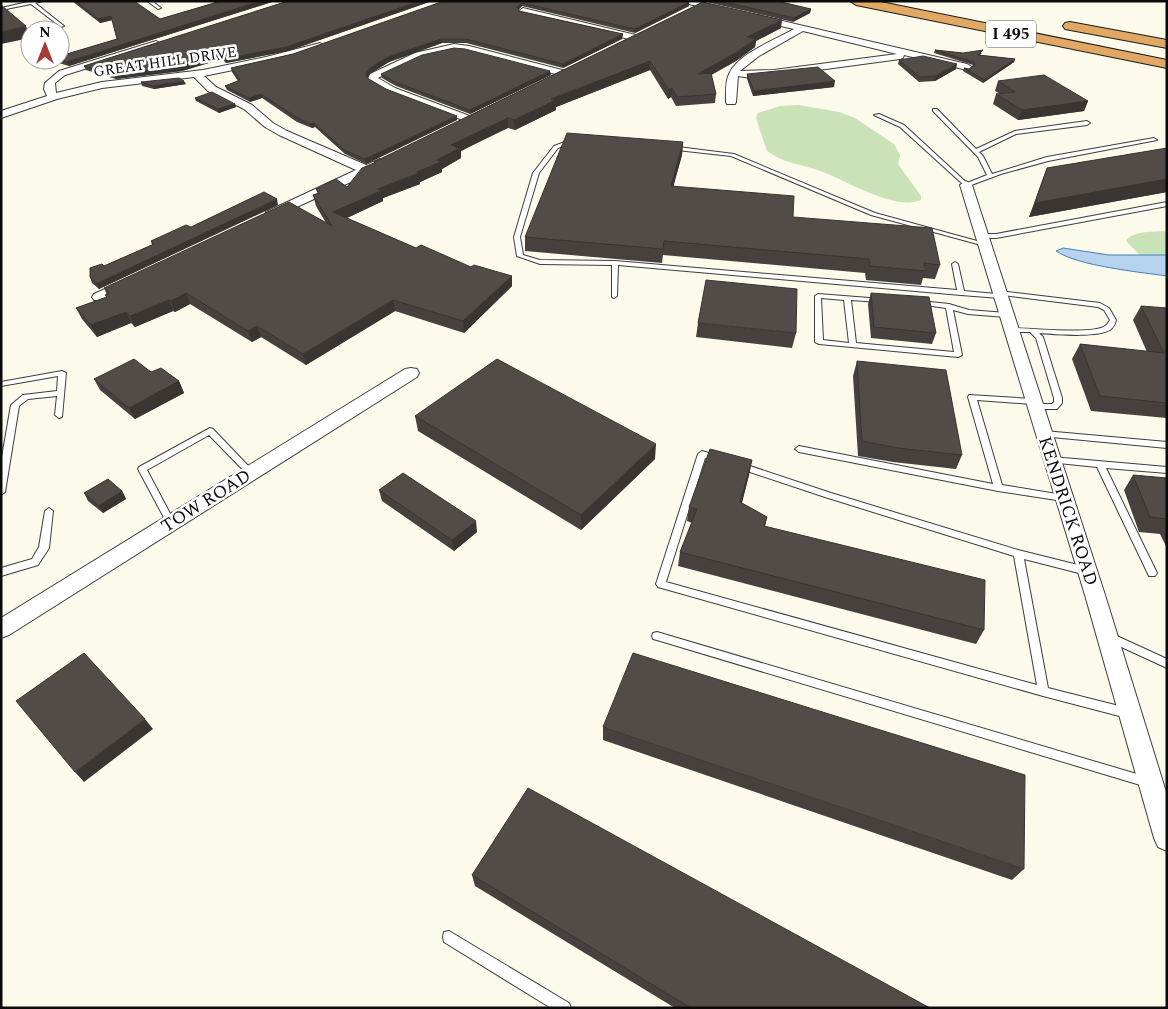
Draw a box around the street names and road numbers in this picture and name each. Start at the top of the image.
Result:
road number: I 495 [986,20,1036,48]
street label: GREAT HILL DRIVE [92,41,238,83]
street label: KENDRICK ROAD [1031,433,1105,589]
street label: TOW ROAD [156,463,256,539]

